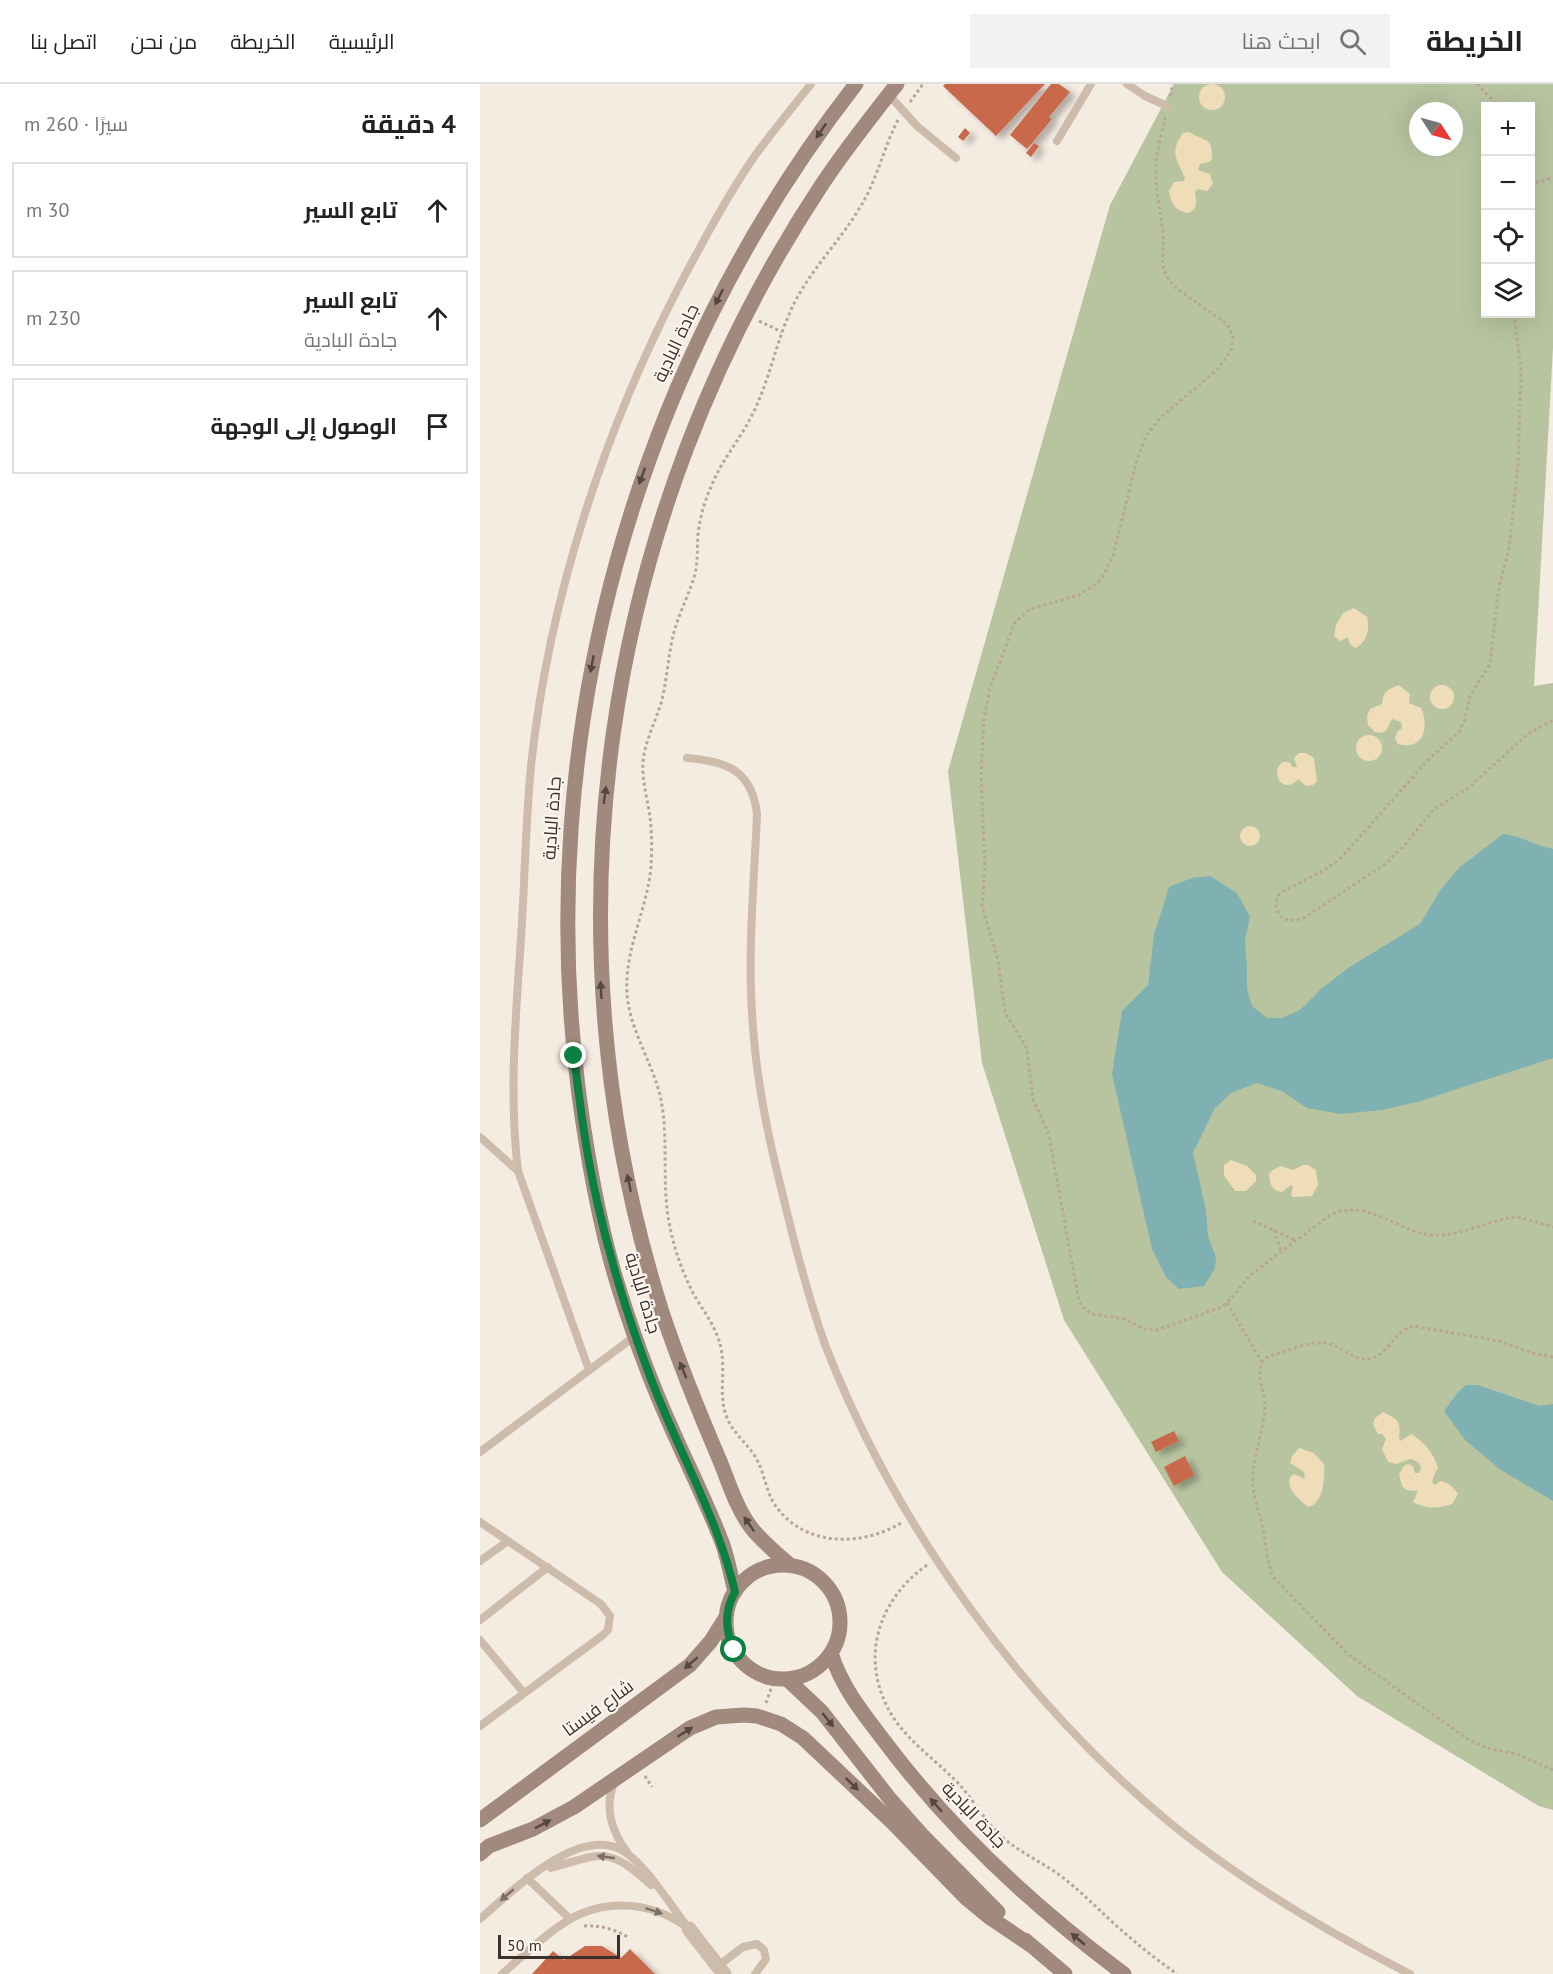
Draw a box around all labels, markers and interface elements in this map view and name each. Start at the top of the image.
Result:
search box [970,14,1390,68]
text: الخريطة [1426,22,1523,59]
icon: search [1336,25,1369,58]
text: ابحث هنا [1242,27,1321,55]
text: اتصل بنا [30,28,97,55]
text: من نحن [130,28,197,55]
text: الخريطة [230,28,296,55]
text: الرئيسية [329,28,395,55]
north arrow [1409,102,1463,156]
map controls [1481,102,1535,318]
button: + [1481,102,1535,156]
text: 4 دقيقة [361,107,456,140]
text: سيرًا · 260 m [24,111,128,137]
one-way arrow [815,123,827,139]
button: − [1481,156,1535,210]
icon: ahead [421,194,454,227]
text: تابع السير [304,196,397,224]
text: 30 m [26,197,69,223]
button: locate [1481,210,1535,264]
button: layers [1481,264,1535,318]
text: تابع السير [304,286,397,314]
one-way arrow [715,289,724,306]
street label: جادة البادية [647,300,704,386]
icon: ahead [421,302,454,335]
text: 230 m [26,305,80,331]
text: جادة البادية [304,327,397,353]
icon: arrive [421,410,454,443]
text: الوصول إلى الوجهة [211,412,397,440]
one-way arrow [637,467,647,485]
one-way arrow [587,655,596,674]
street label: جادة البادية [537,775,566,860]
one-way arrow [601,786,610,805]
one-way arrow [597,981,606,1000]
route end [560,1042,586,1068]
one-way arrow [624,1173,633,1192]
street label: جادة البادية [620,1250,667,1336]
one-way arrow [677,1361,687,1379]
one-way arrow [743,1516,755,1532]
route start [720,1636,746,1662]
one-way arrow [684,1656,699,1669]
street label: شارع فيستا [558,1674,638,1742]
one-way arrow [822,1712,835,1728]
one-way arrow [676,1726,692,1738]
one-way arrow [845,1777,860,1791]
street label: جادة البادية [937,1777,1012,1853]
one-way arrow [930,1798,943,1813]
one-way arrow [534,1820,552,1830]
one-way arrow [596,1853,615,1862]
one-way arrow [500,1888,515,1901]
one-way arrow [645,1907,663,1916]
scale bar [498,1932,620,1960]
one-way arrow [1070,1932,1086,1945]
text: 50 m [507,1935,542,1955]

